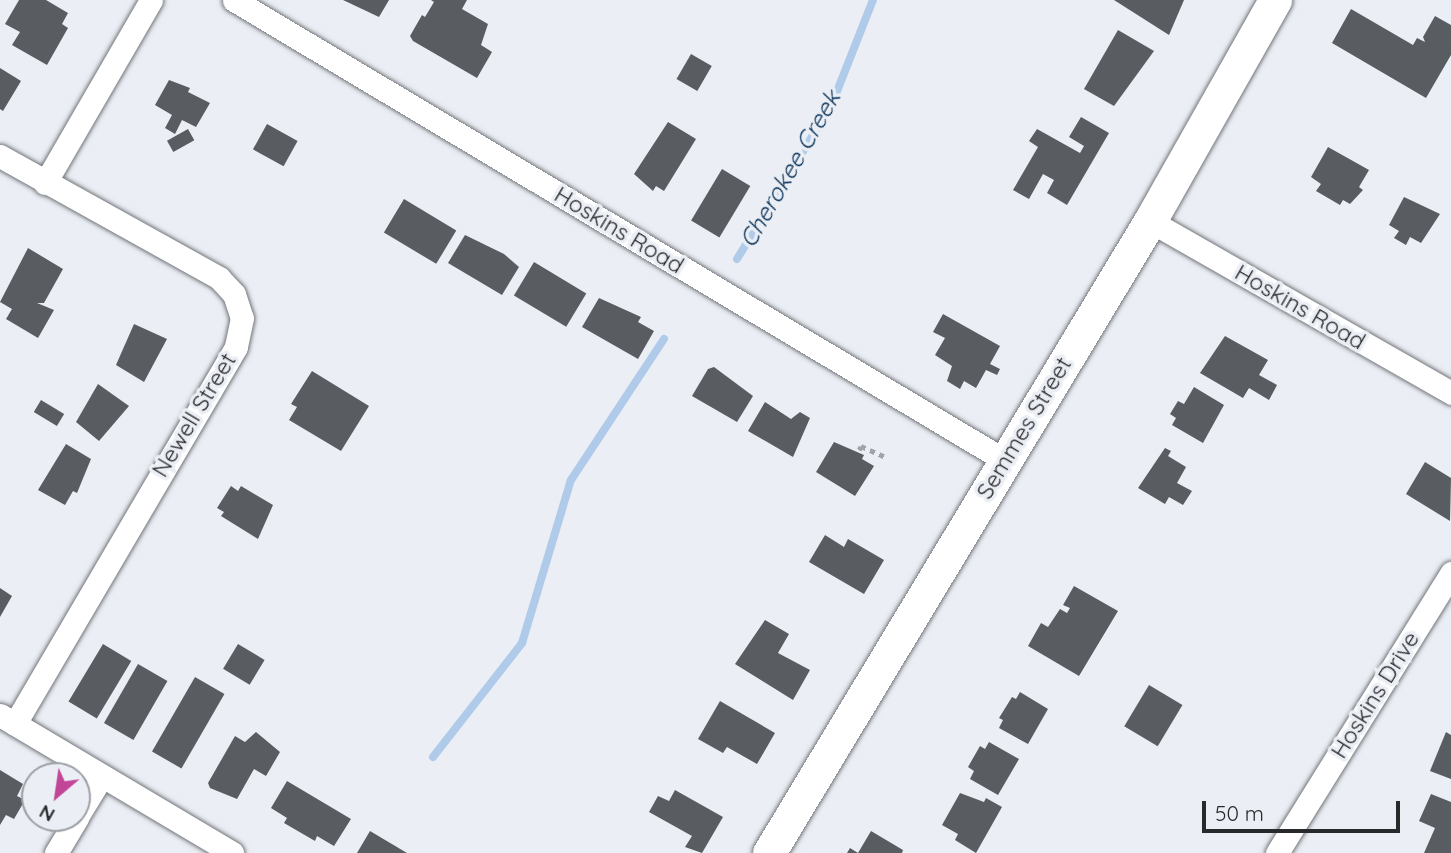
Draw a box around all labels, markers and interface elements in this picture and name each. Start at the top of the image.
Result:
water label: Cherokee Creek [733,85,847,253]
street label: Hoskins Road [549,181,689,279]
street label: Hoskins Road [1230,259,1370,355]
street label: Newell Street [146,348,242,482]
street label: Semmes Street [971,352,1077,504]
street label: Hoskins Drive [1325,627,1425,763]
north arrow [21,762,91,832]
scale bar [1206,786,1404,830]
text: N [35,800,59,827]
text: 50 m [1215,800,1264,826]

